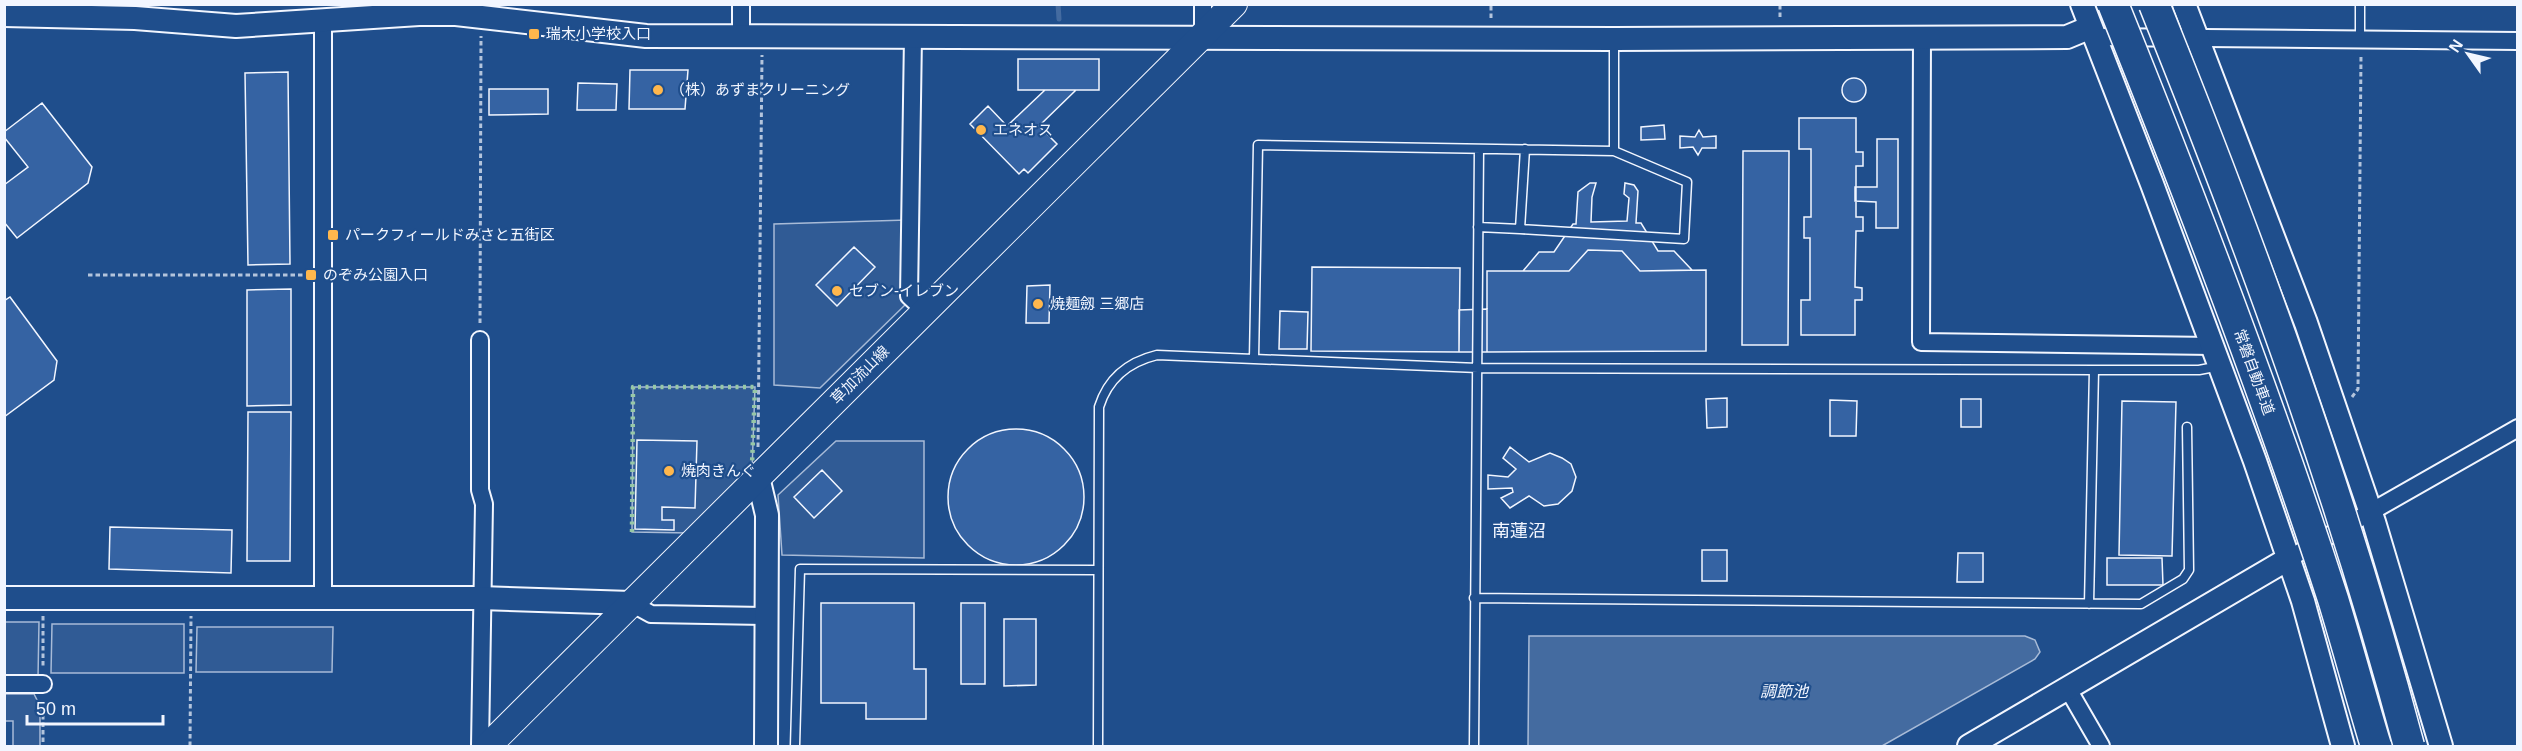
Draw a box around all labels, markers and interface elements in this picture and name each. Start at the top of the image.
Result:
north arrow [2438,24,2498,84]
place label: 瑞木小学校入口 [546,25,651,42]
marker: 瑞木小学校入口 [527,27,541,41]
text: N [2446,36,2466,55]
place label: （株）あずまクリーニング [670,81,850,98]
marker: （株）あずまクリーニング [651,83,665,97]
place label: エネオス [993,121,1053,138]
marker: エネオス [974,123,988,137]
place label: パークフィールドみさと五街区 [345,226,555,243]
marker: パークフィールドみさと五街区 [326,228,340,242]
place label: のぞみ公園入口 [323,266,428,283]
marker: のぞみ公園入口 [304,268,318,282]
place label: セブン-イレブン [849,282,959,299]
marker: セブン-イレブン [830,284,844,298]
place label: 焼麺劔 三郷店 [1050,295,1144,312]
marker: 焼麺劔 三郷店 [1031,297,1045,311]
street label: 常磐自動車道 [2231,327,2278,417]
street label: 草加流山線 [827,342,892,407]
place label: 焼肉きんぐ [681,462,756,479]
marker: 焼肉きんぐ [662,464,676,478]
district label: 南蓮沼 [1492,521,1546,541]
water label: 調節池 [1760,683,1810,700]
scale bar [27,688,164,726]
text: 50 m [36,699,76,719]

